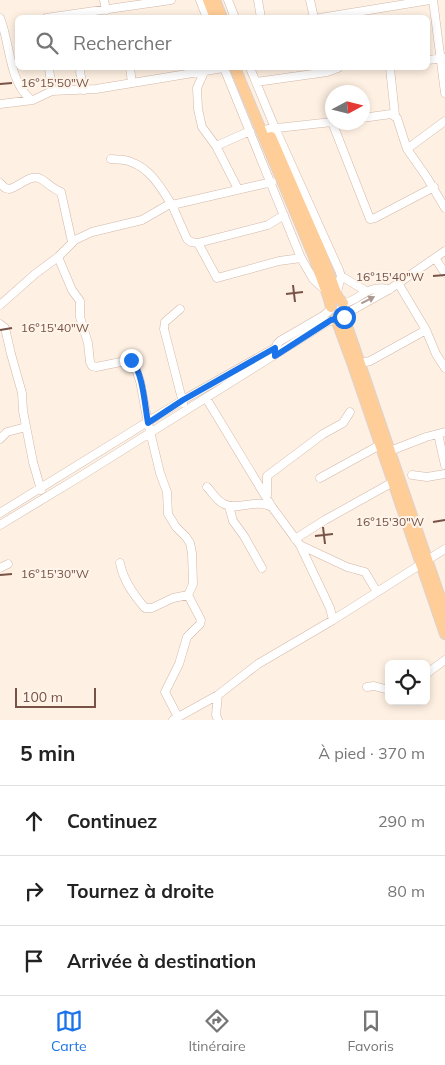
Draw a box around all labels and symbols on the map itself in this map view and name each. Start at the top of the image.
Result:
text: 16°15'50"W [21,75,89,90]
north arrow [325,85,370,130]
text: 16°15'40"W [356,269,424,284]
one-way arrow [361,296,375,304]
route start [333,306,356,329]
text: 16°15'40"W [21,320,89,335]
route end [120,349,143,372]
text: 16°15'30"W [356,514,424,529]
text: 16°15'30"W [21,566,89,581]
scale bar [15,685,96,708]

